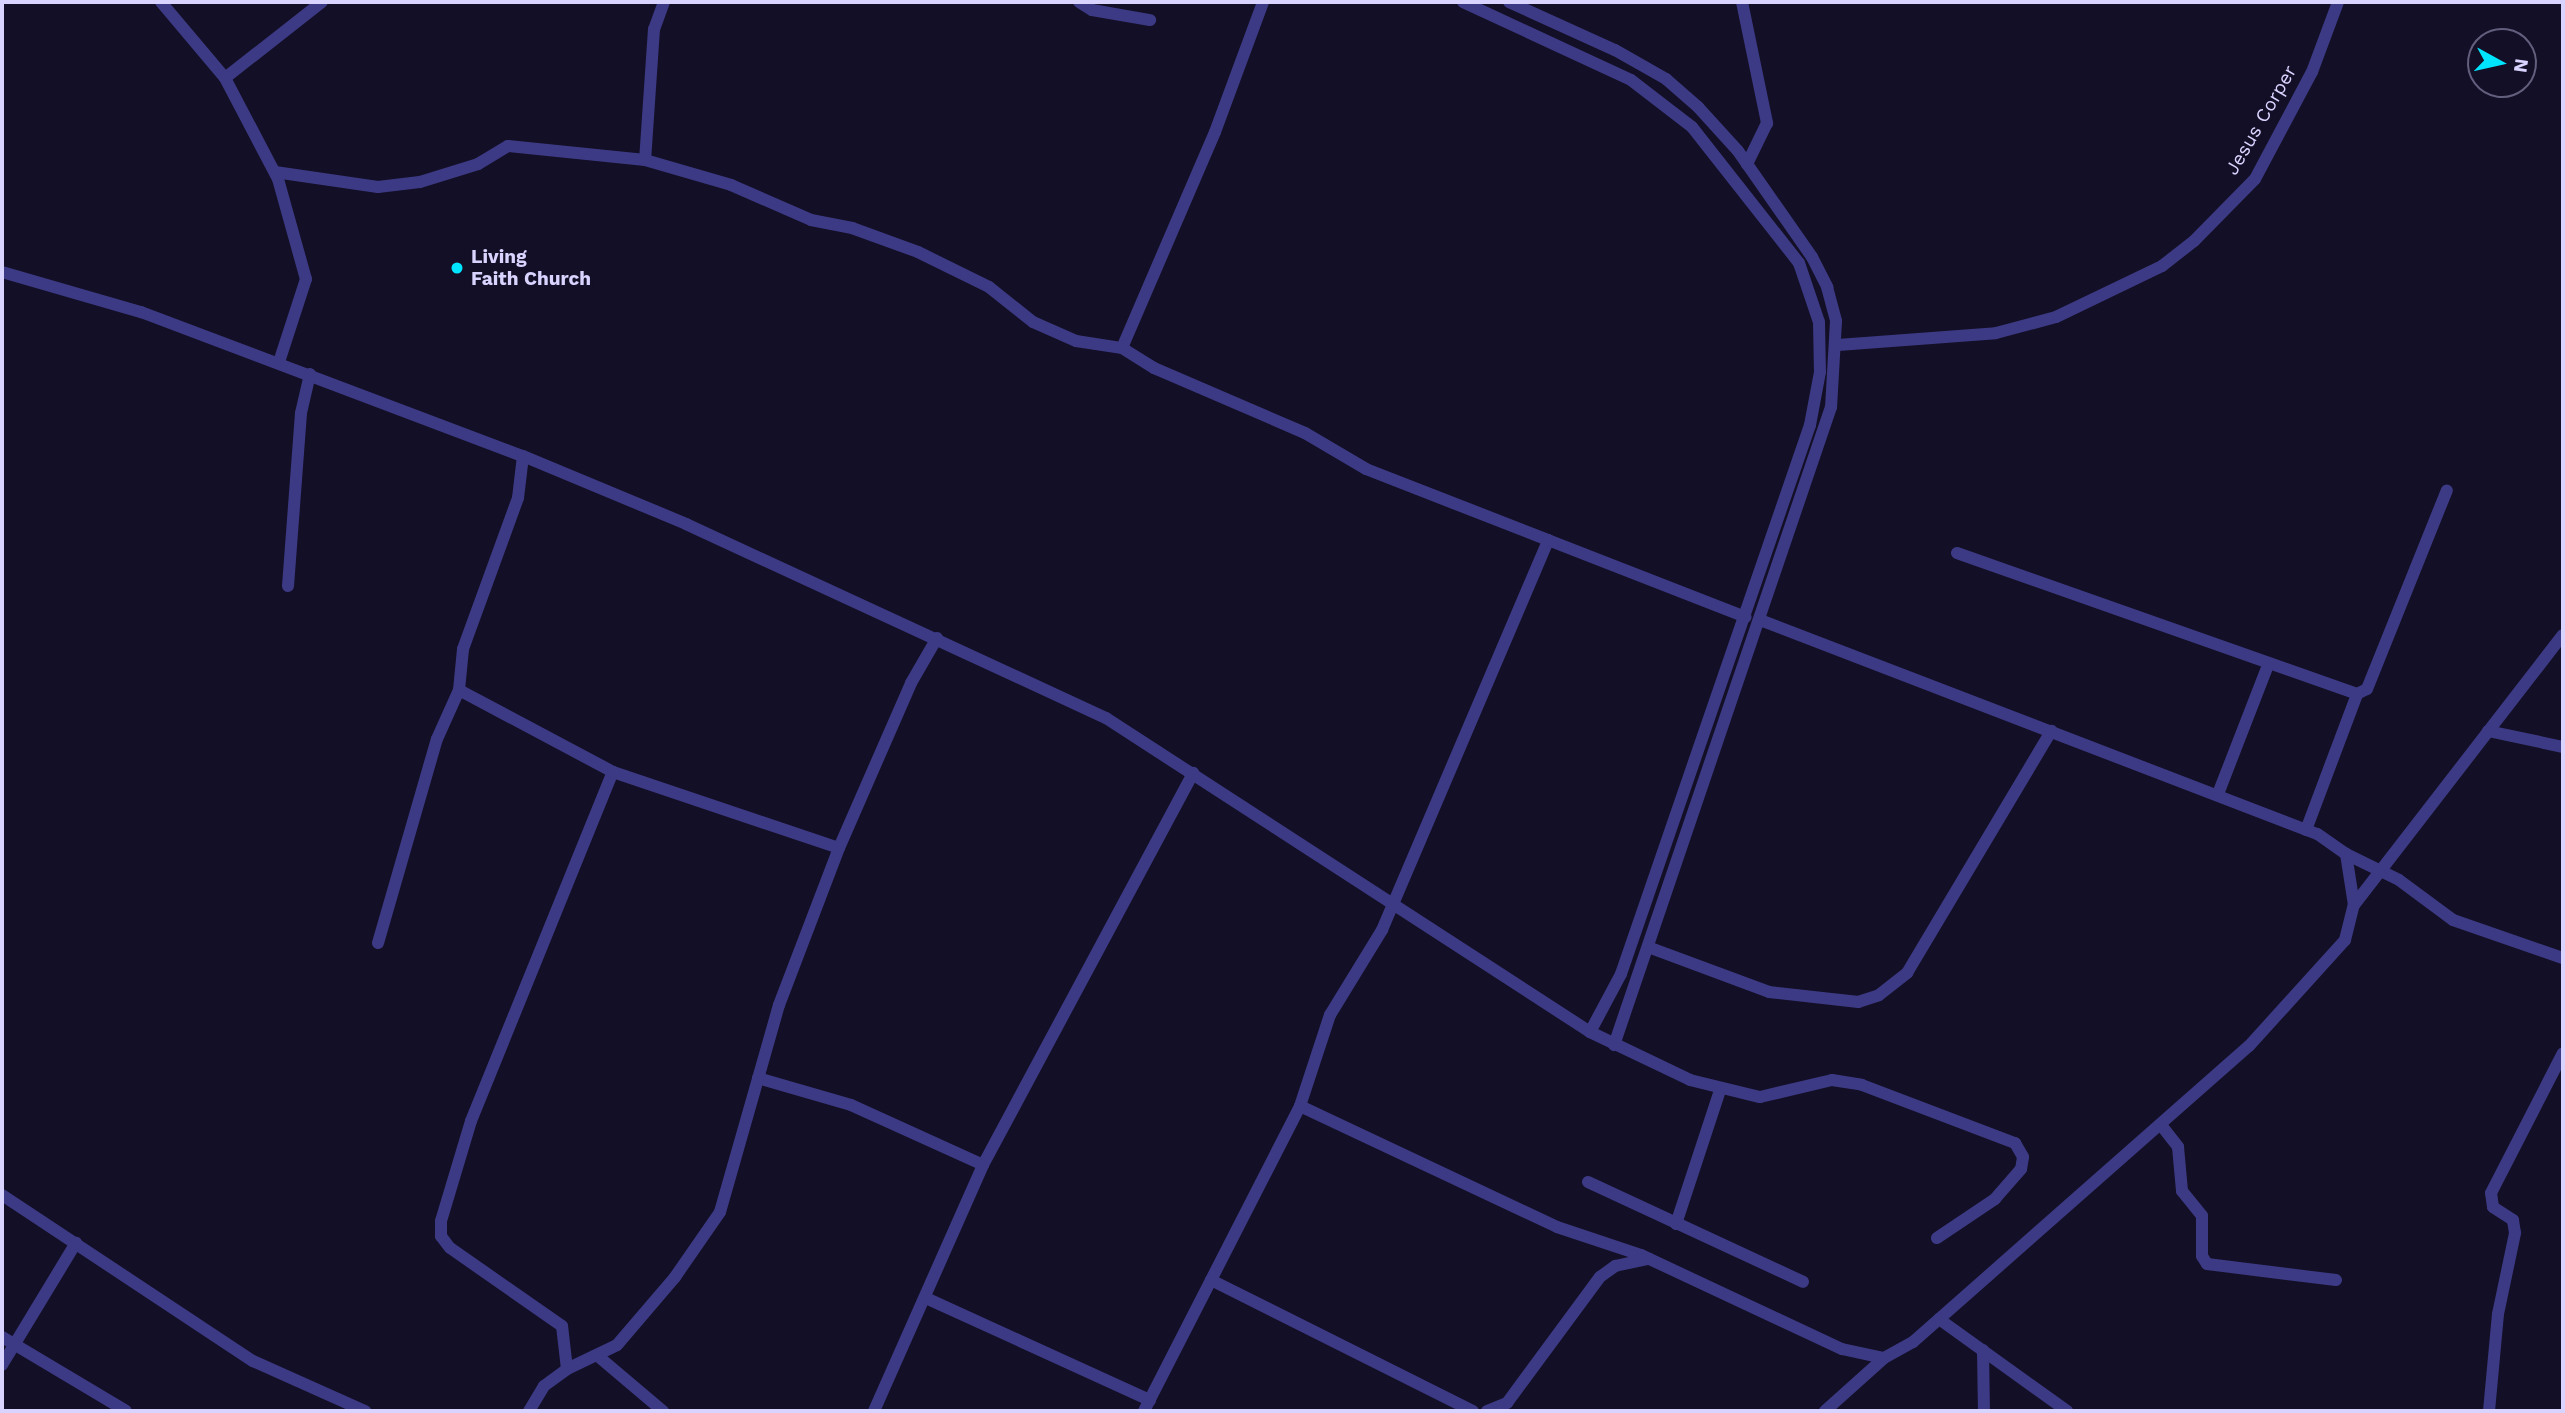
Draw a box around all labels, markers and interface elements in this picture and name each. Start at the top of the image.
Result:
north arrow [2467,28,2537,98]
text: N [2509,57,2534,74]
street label: Jesus Corper [2220,61,2302,179]
place label: Living Faith Church [471,246,591,290]
marker: Living Faith Church [449,260,465,276]

